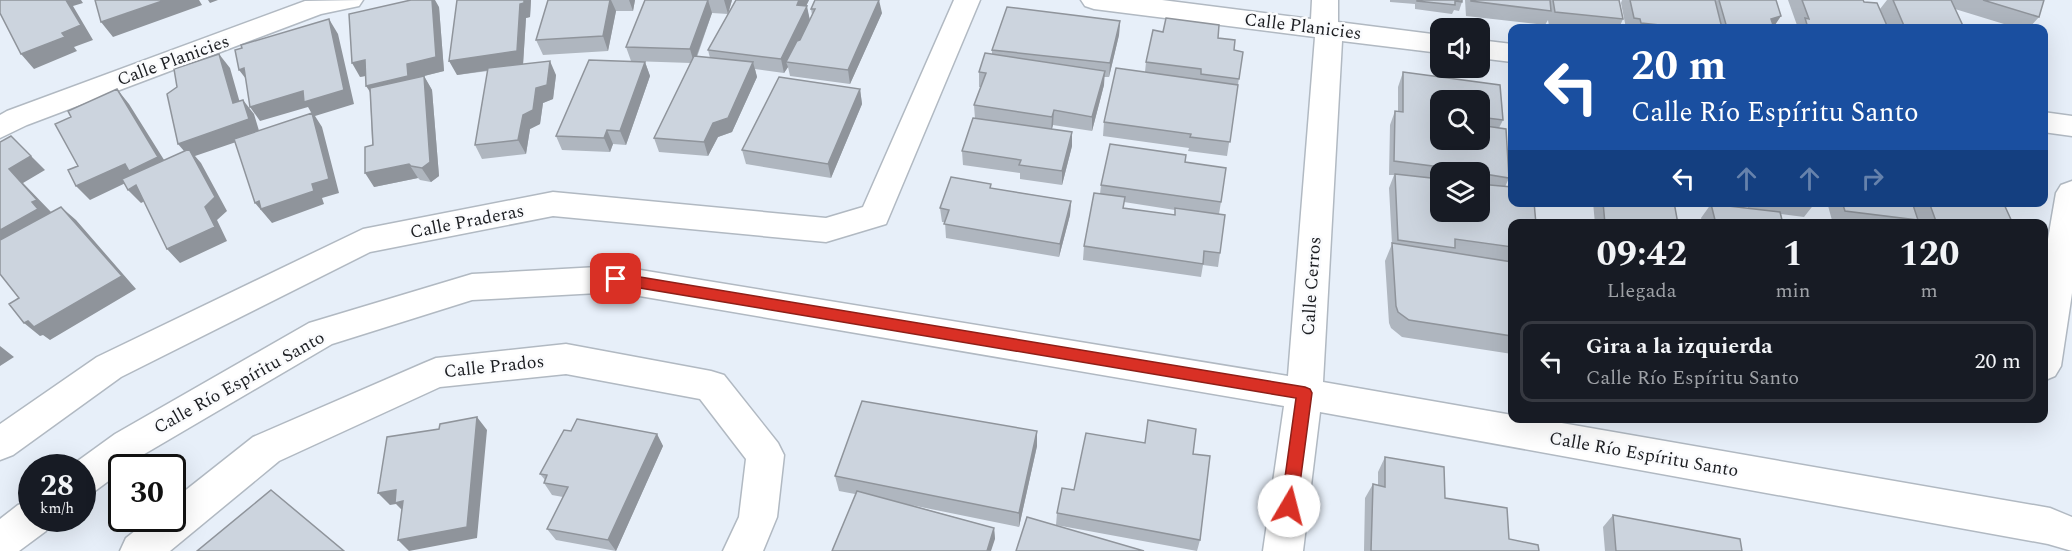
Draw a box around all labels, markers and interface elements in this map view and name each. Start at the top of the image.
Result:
street label: Calle Planicies [1243,6,1363,47]
map controls [1430,18,1490,222]
button: sound [1430,18,1490,78]
street label: Calle Planicies [113,28,233,93]
text: 20 m [1631,35,1726,98]
icon: left [1532,48,1610,126]
button: search [1430,90,1490,150]
text: Calle Río Espíritu Santo [1631,92,1919,134]
button: layers [1430,162,1490,222]
icon: left [1667,162,1700,195]
icon: ahead [1730,162,1763,195]
icon: ahead [1793,162,1826,195]
icon: right [1856,162,1889,195]
street label: Calle Praderas [408,197,526,246]
text: 09:42 [1596,227,1687,282]
text: 1 [1783,227,1803,282]
text: 120 [1899,227,1959,282]
street label: Calle Cerros [1295,236,1328,336]
pin [590,253,641,304]
icon: arrive [599,262,632,295]
text: Llegada [1607,276,1677,306]
text: min [1775,276,1810,306]
text: m [1921,276,1938,306]
street label: Calle Río Espíritu Santo [149,324,330,441]
text: Gira a la izquierda [1586,330,1773,363]
icon: left [1535,345,1568,378]
text: 20 m [1975,345,2021,378]
street label: Calle Prados [443,348,545,385]
text: Calle Río Espíritu Santo [1586,363,1799,393]
street label: Calle Río Espíritu Santo [1547,425,1741,484]
speed limit sign: 30 [108,454,186,532]
text: 28 [40,463,74,509]
position arrow [1257,474,1321,538]
text: km/h [40,497,74,520]

